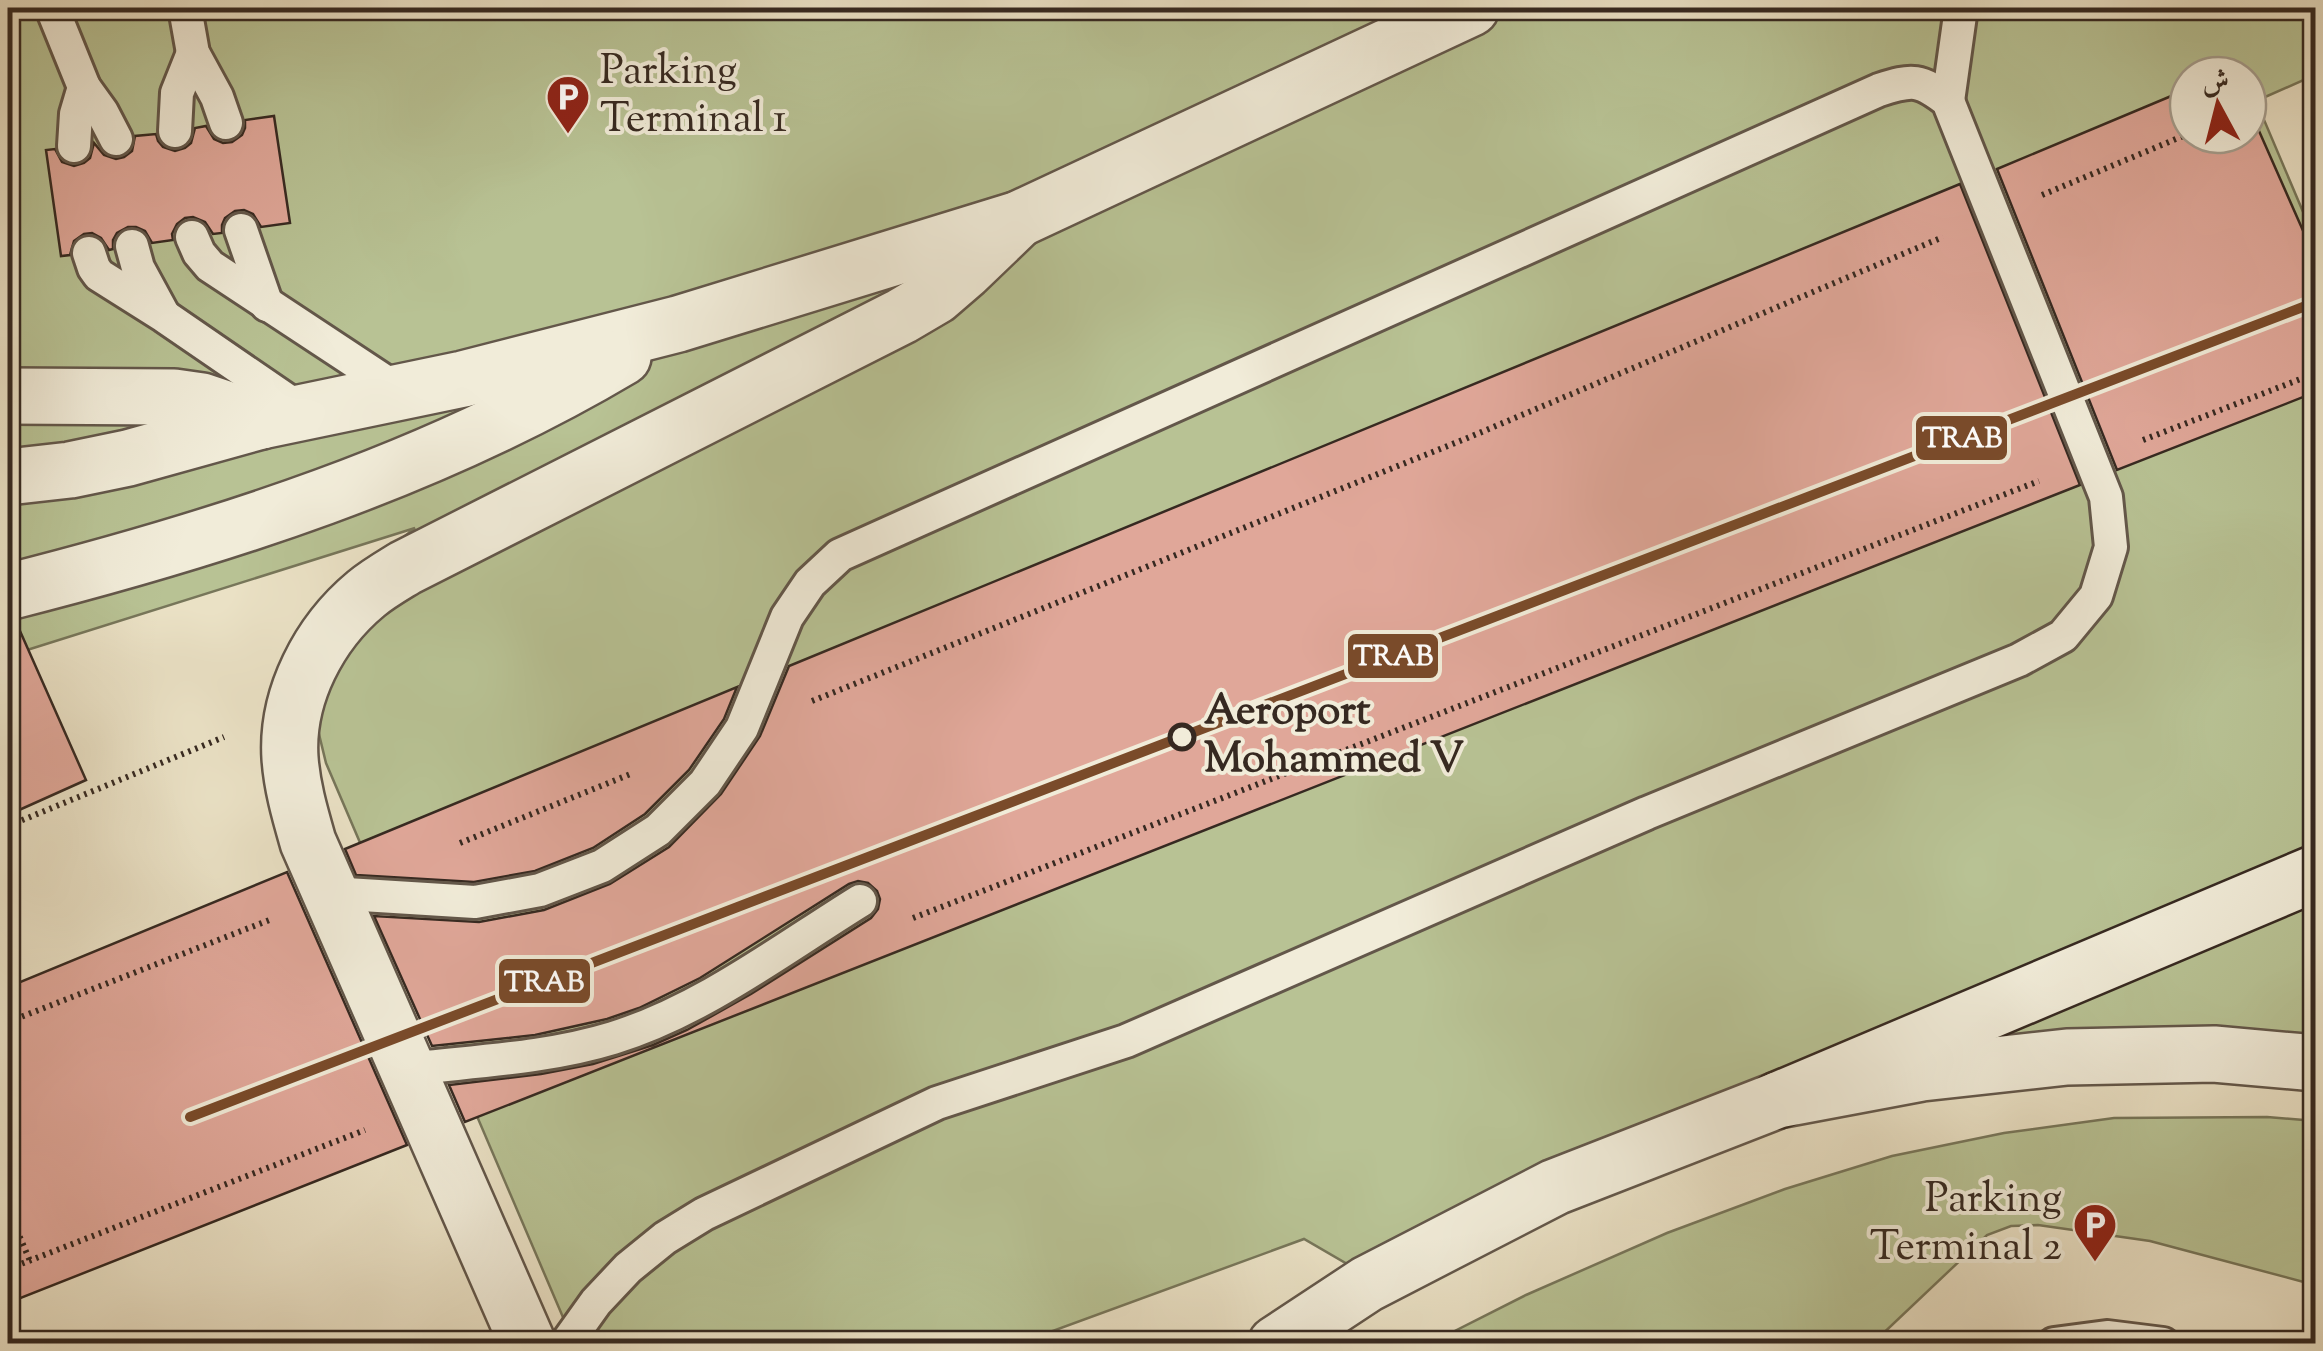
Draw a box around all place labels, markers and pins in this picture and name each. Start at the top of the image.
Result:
place label: Parking Terminal 1 [600,43,787,151]
parking icon: Parking Terminal 1 [545,74,591,135]
place label: Aeroport Mohammed V [1204,683,1464,791]
marker: Aeroport Mohammed V [1169,724,1195,750]
place label: Parking Terminal 2 [1870,1171,2062,1279]
parking icon: Parking Terminal 2 [2072,1202,2118,1263]

